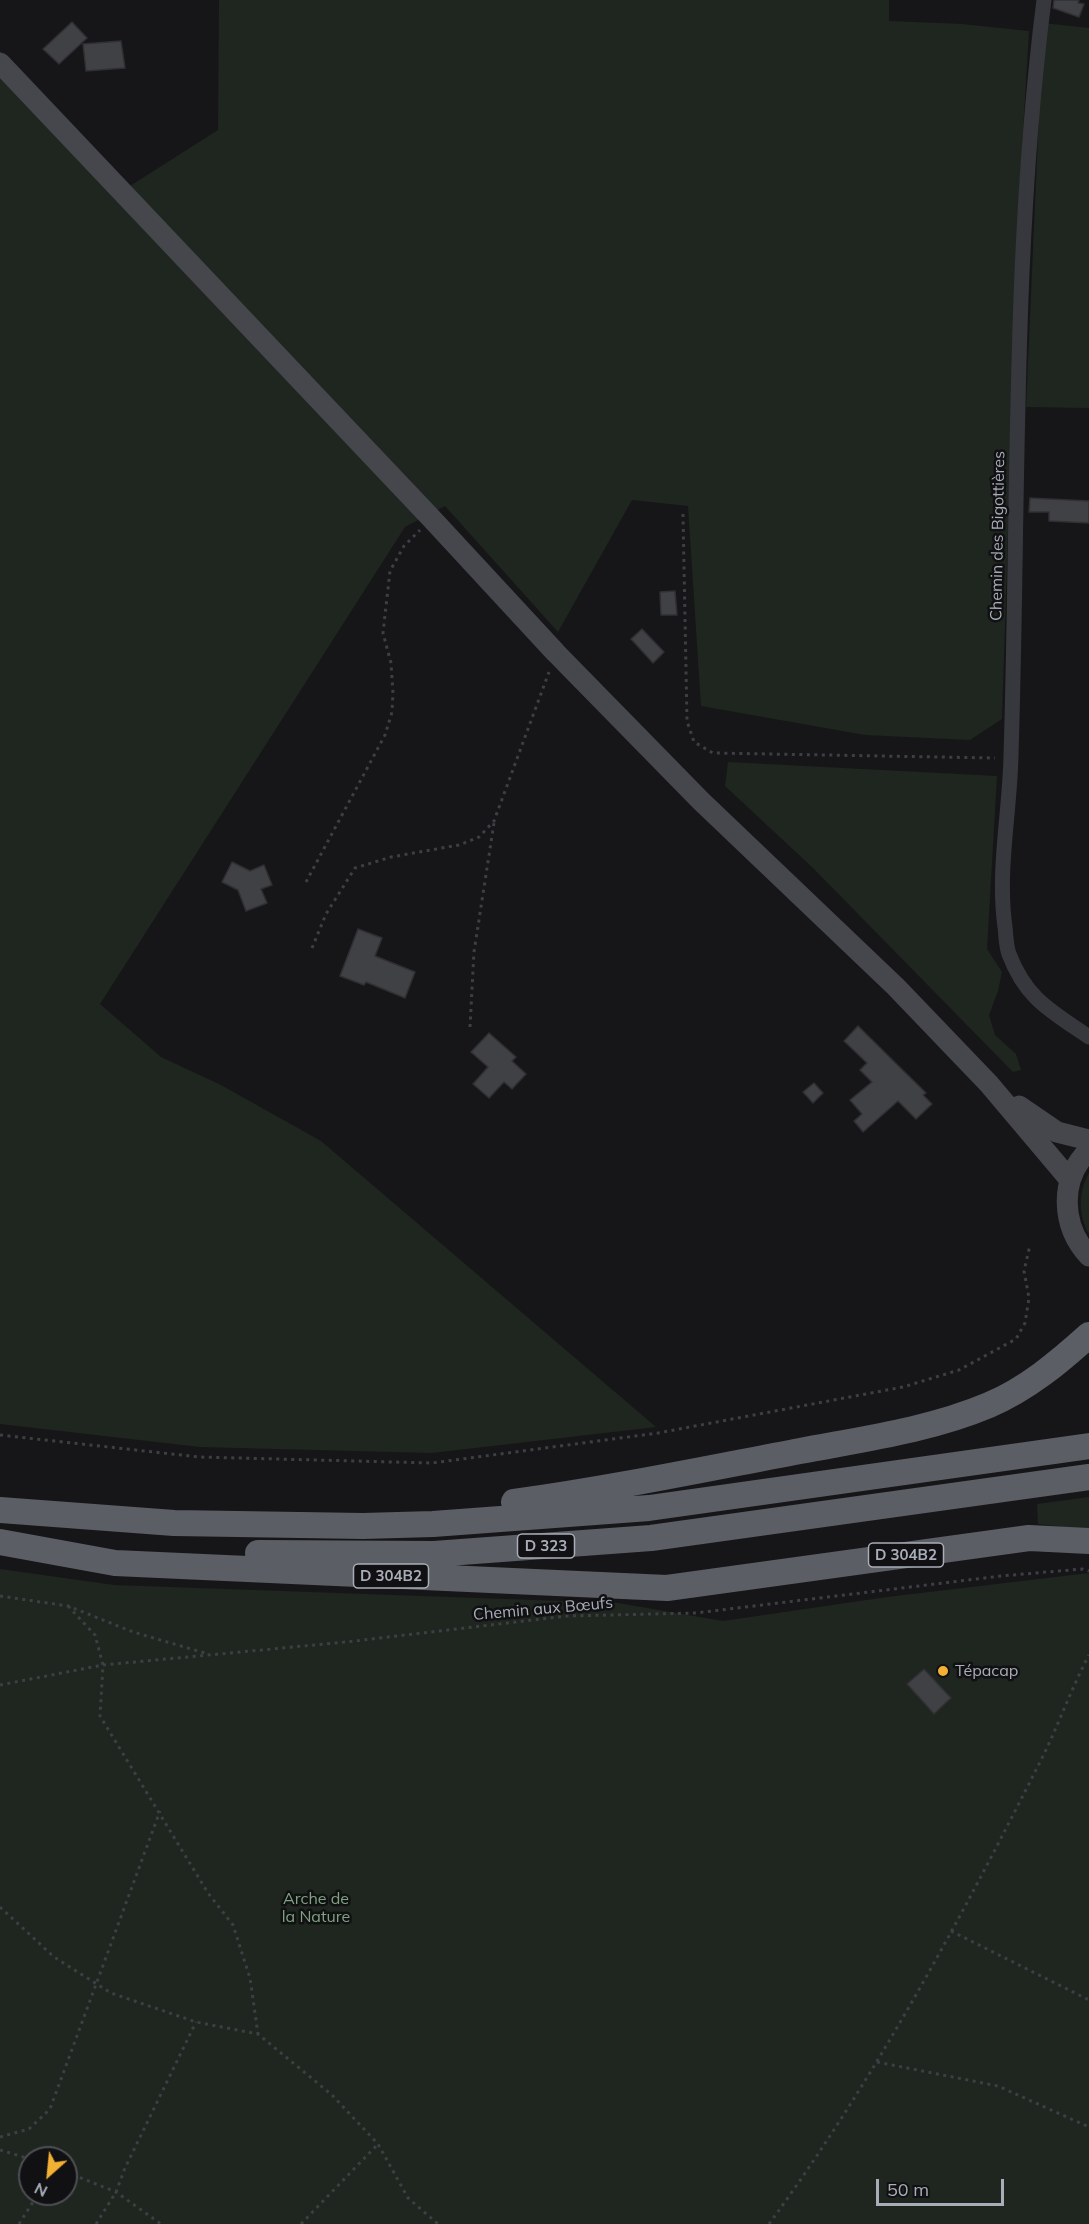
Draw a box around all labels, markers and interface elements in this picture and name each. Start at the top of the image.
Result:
street label: Chemin des Bigottières [987,451,1009,621]
road number: D 323 [518,1534,574,1558]
road number: D 304B2 [868,1543,944,1567]
road number: D 304B2 [354,1564,428,1588]
street label: Chemin aux Bœufs [472,1593,614,1625]
place label: Tépacap [955,1661,1018,1681]
marker: Tépacap [936,1664,950,1678]
park label: Arche de la Nature [282,1889,350,1927]
north arrow [18,2146,78,2206]
scale bar [879,2167,1006,2205]
text: 50 m [887,2178,929,2201]
text: N [31,2179,51,2202]

